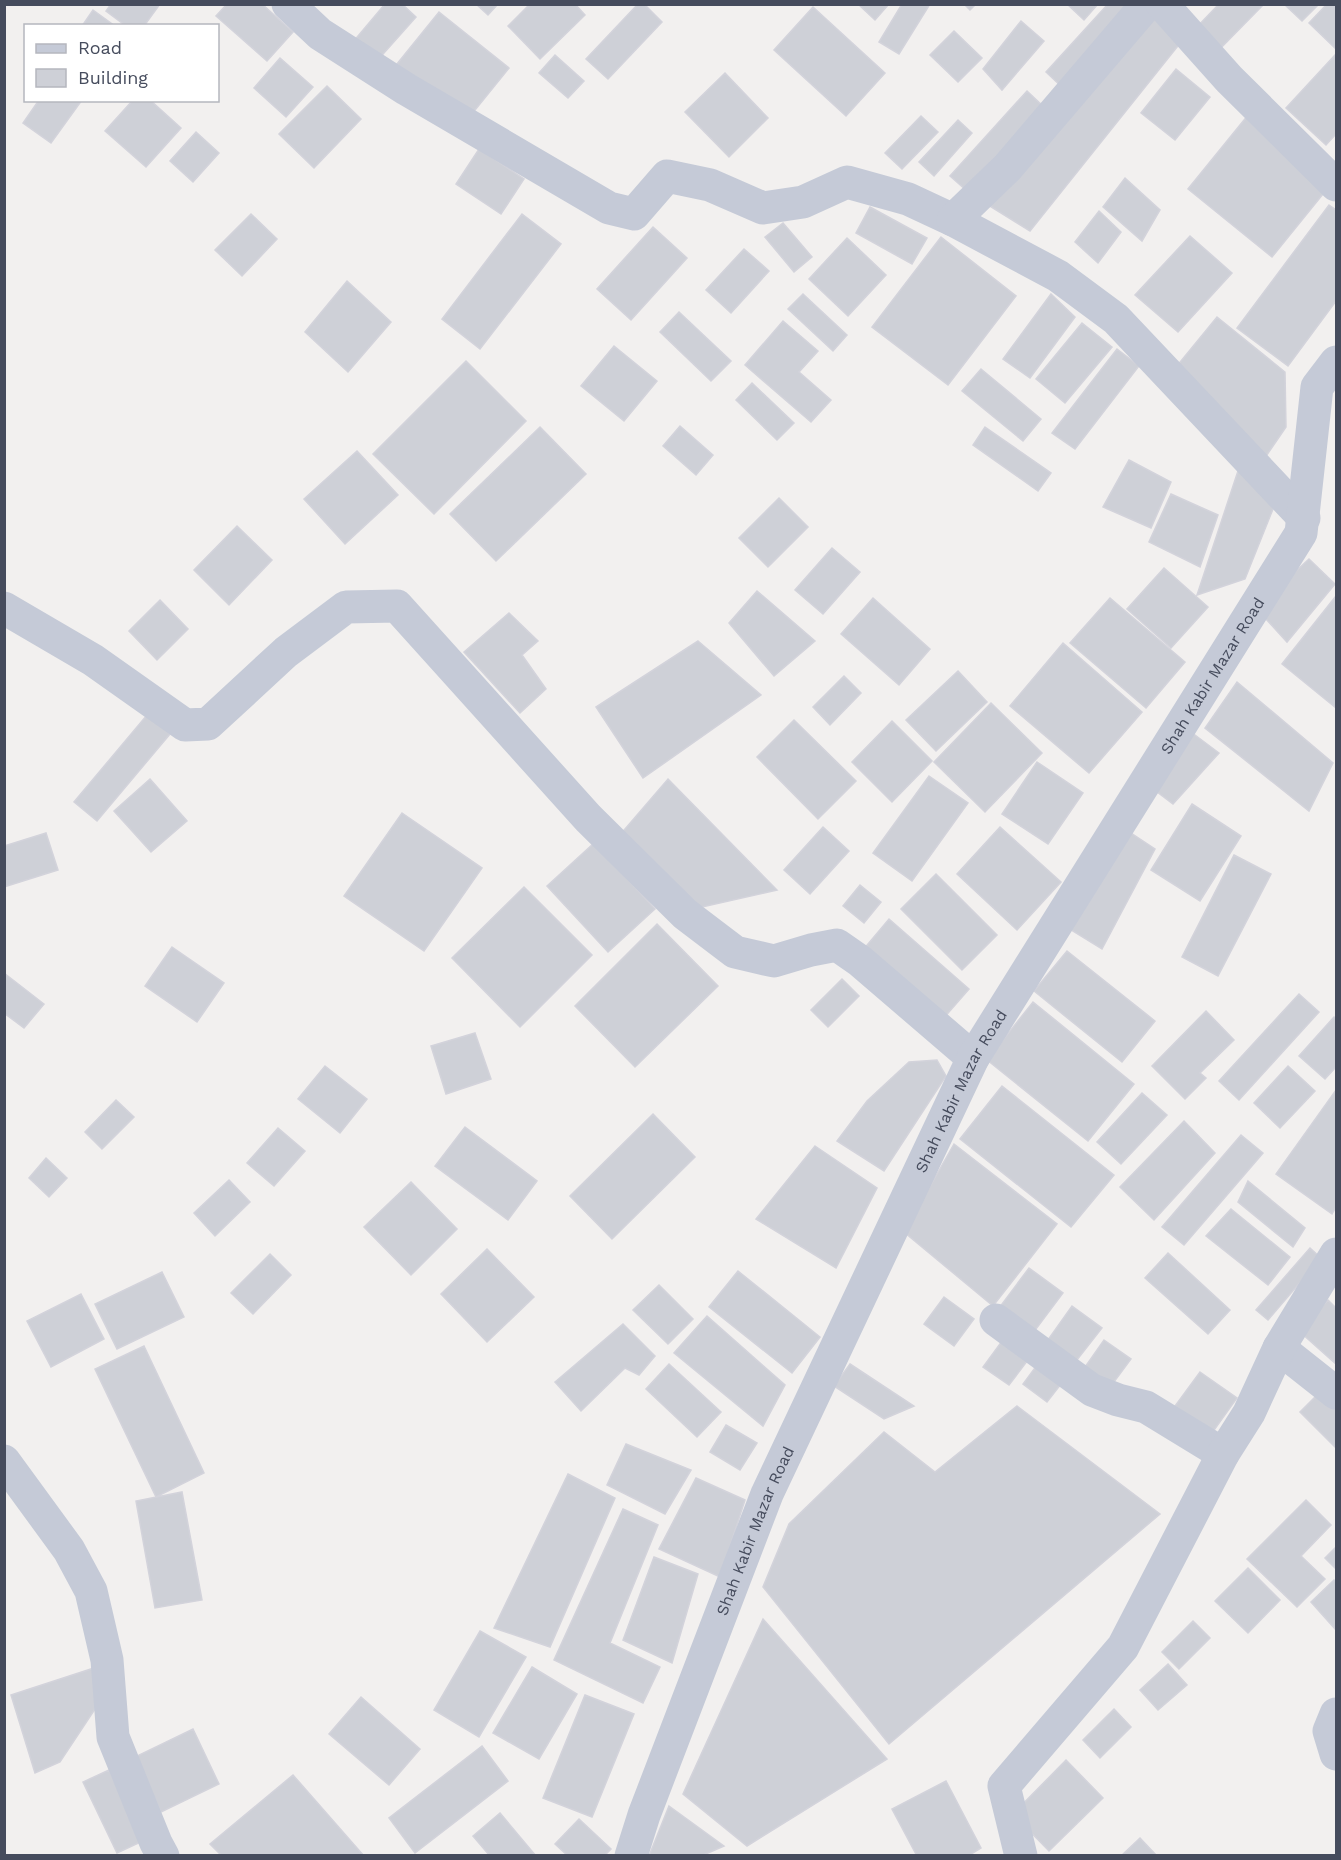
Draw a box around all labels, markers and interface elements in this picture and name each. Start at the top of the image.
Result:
legend [24,24,219,102]
text: Road [78,37,122,58]
text: Building [78,67,148,88]
street label: Shah Kabir Mazar Road [1156,594,1268,758]
street label: Shah Kabir Mazar Road [911,1006,1011,1176]
street label: Shah Kabir Mazar Road [712,1443,798,1618]

